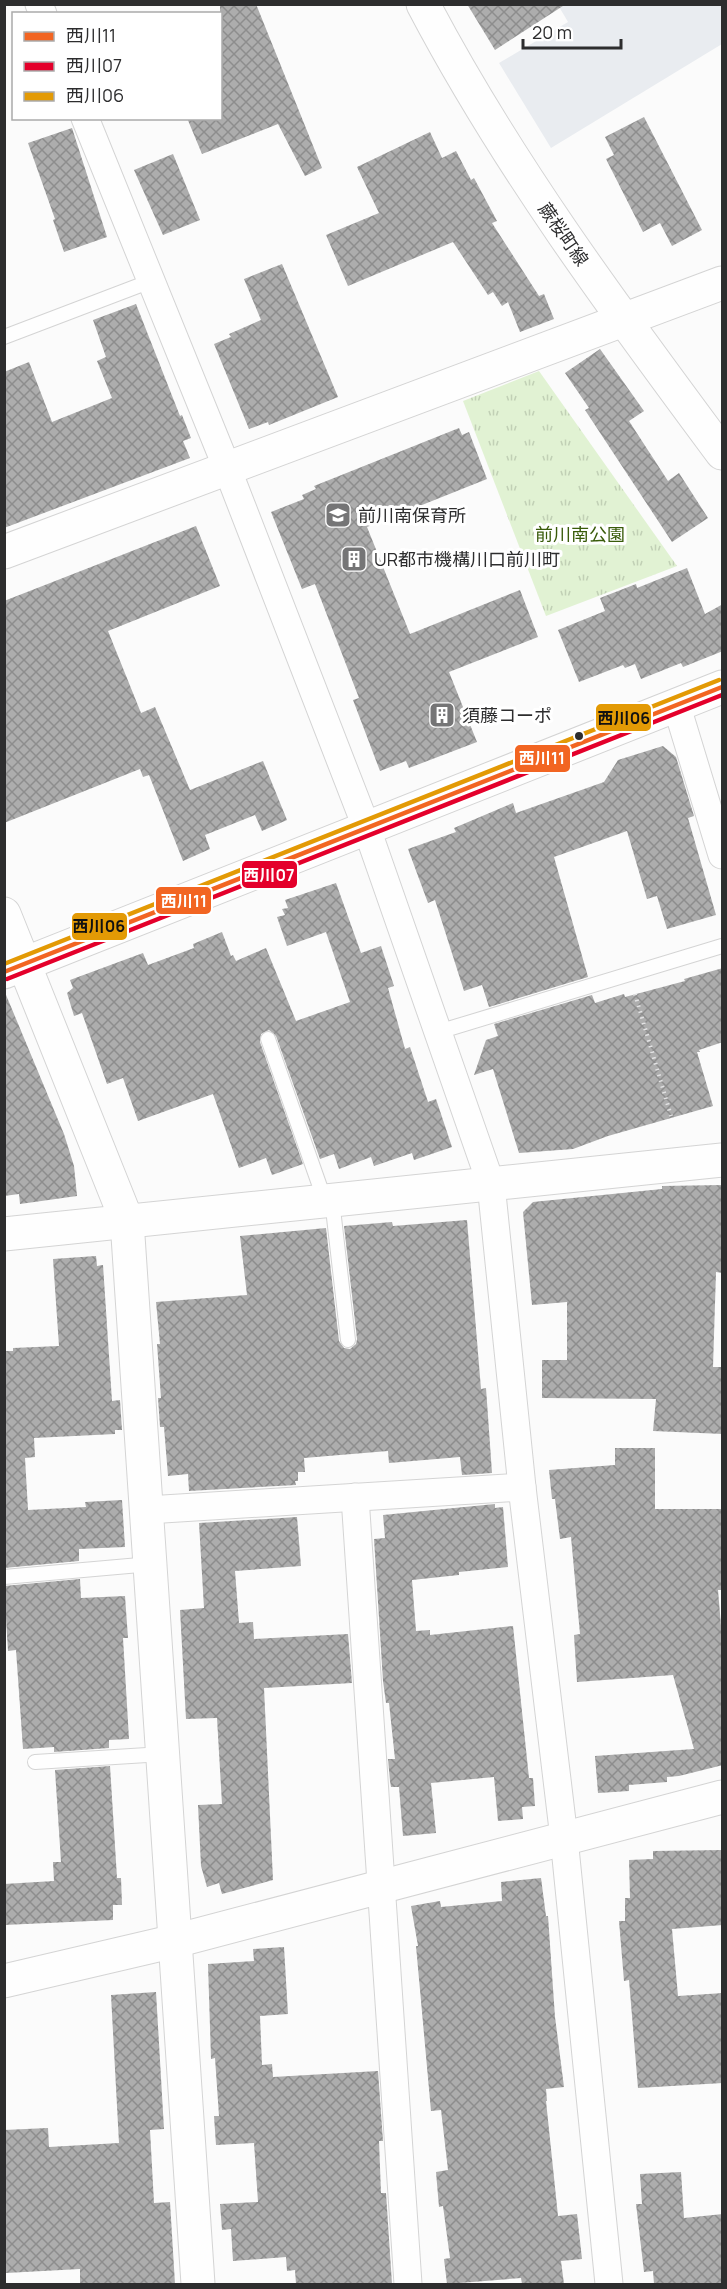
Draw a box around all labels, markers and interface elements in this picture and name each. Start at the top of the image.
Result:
legend [12,12,222,120]
scale bar [523,12,620,50]
text: 20 m [532,20,572,44]
text: 西川11 [66,23,116,47]
text: 西川07 [66,53,122,77]
text: 西川06 [66,83,124,107]
street label: 蕨桜町線 [534,198,594,270]
school or university icon: 前川南保育所 [323,500,353,530]
place label: 前川南保育所 [358,503,466,527]
park label: 前川南公園 [535,522,625,546]
building icon: UR都市機構川口前川町 [339,544,369,574]
place label: UR都市機構川口前川町 [374,547,560,571]
building icon: 須藤コーポ [427,700,457,730]
place label: 須藤コーポ [462,703,552,727]
line badge: 西川06 [595,703,652,732]
text: 西川06 [598,707,650,729]
unlabelled marker [573,730,585,742]
line badge: 西川11 [514,744,571,773]
text: 西川11 [519,747,565,769]
line badge: 西川07 [241,860,298,889]
text: 西川07 [243,864,295,886]
line badge: 西川11 [155,886,212,915]
text: 西川11 [161,890,207,912]
line badge: 西川06 [71,912,128,941]
text: 西川06 [73,915,125,937]

